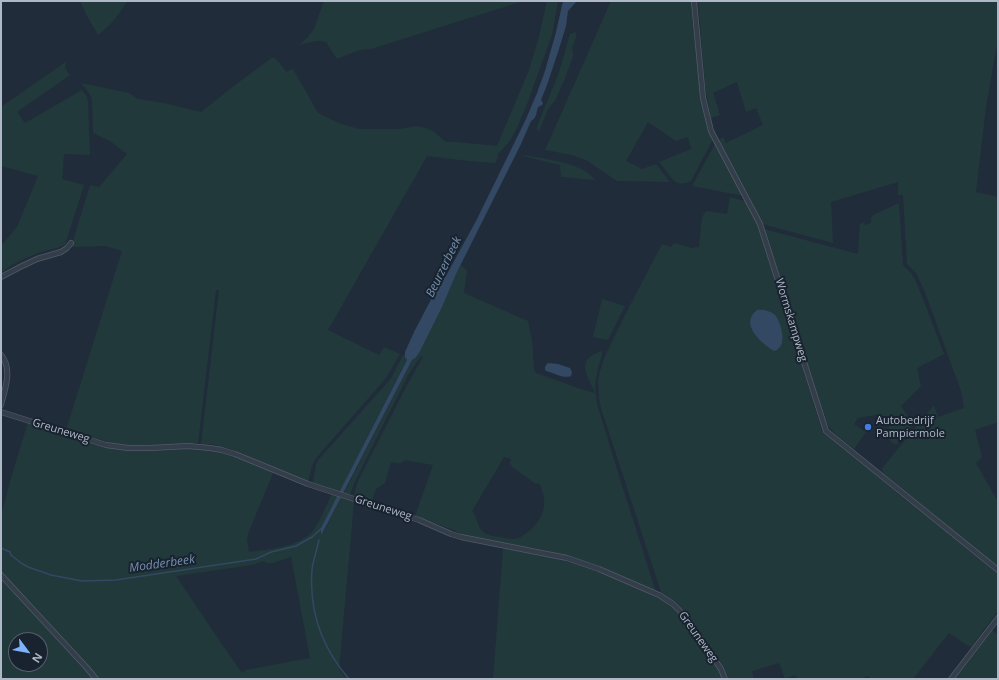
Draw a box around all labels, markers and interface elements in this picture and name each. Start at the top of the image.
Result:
water label: Beurzerbeek [423,234,465,300]
street label: Wormskampweg [772,277,810,363]
place label: Autobedrijf Pampiermole [876,414,945,440]
street label: Greuneweg [31,416,91,446]
marker: Autobedrijf Pampiermole [863,422,873,432]
street label: Greuneweg [353,493,413,523]
water label: Modderbeek [128,552,196,576]
street label: Greuneweg [676,609,720,665]
north arrow [8,632,48,672]
text: N [29,650,46,666]

